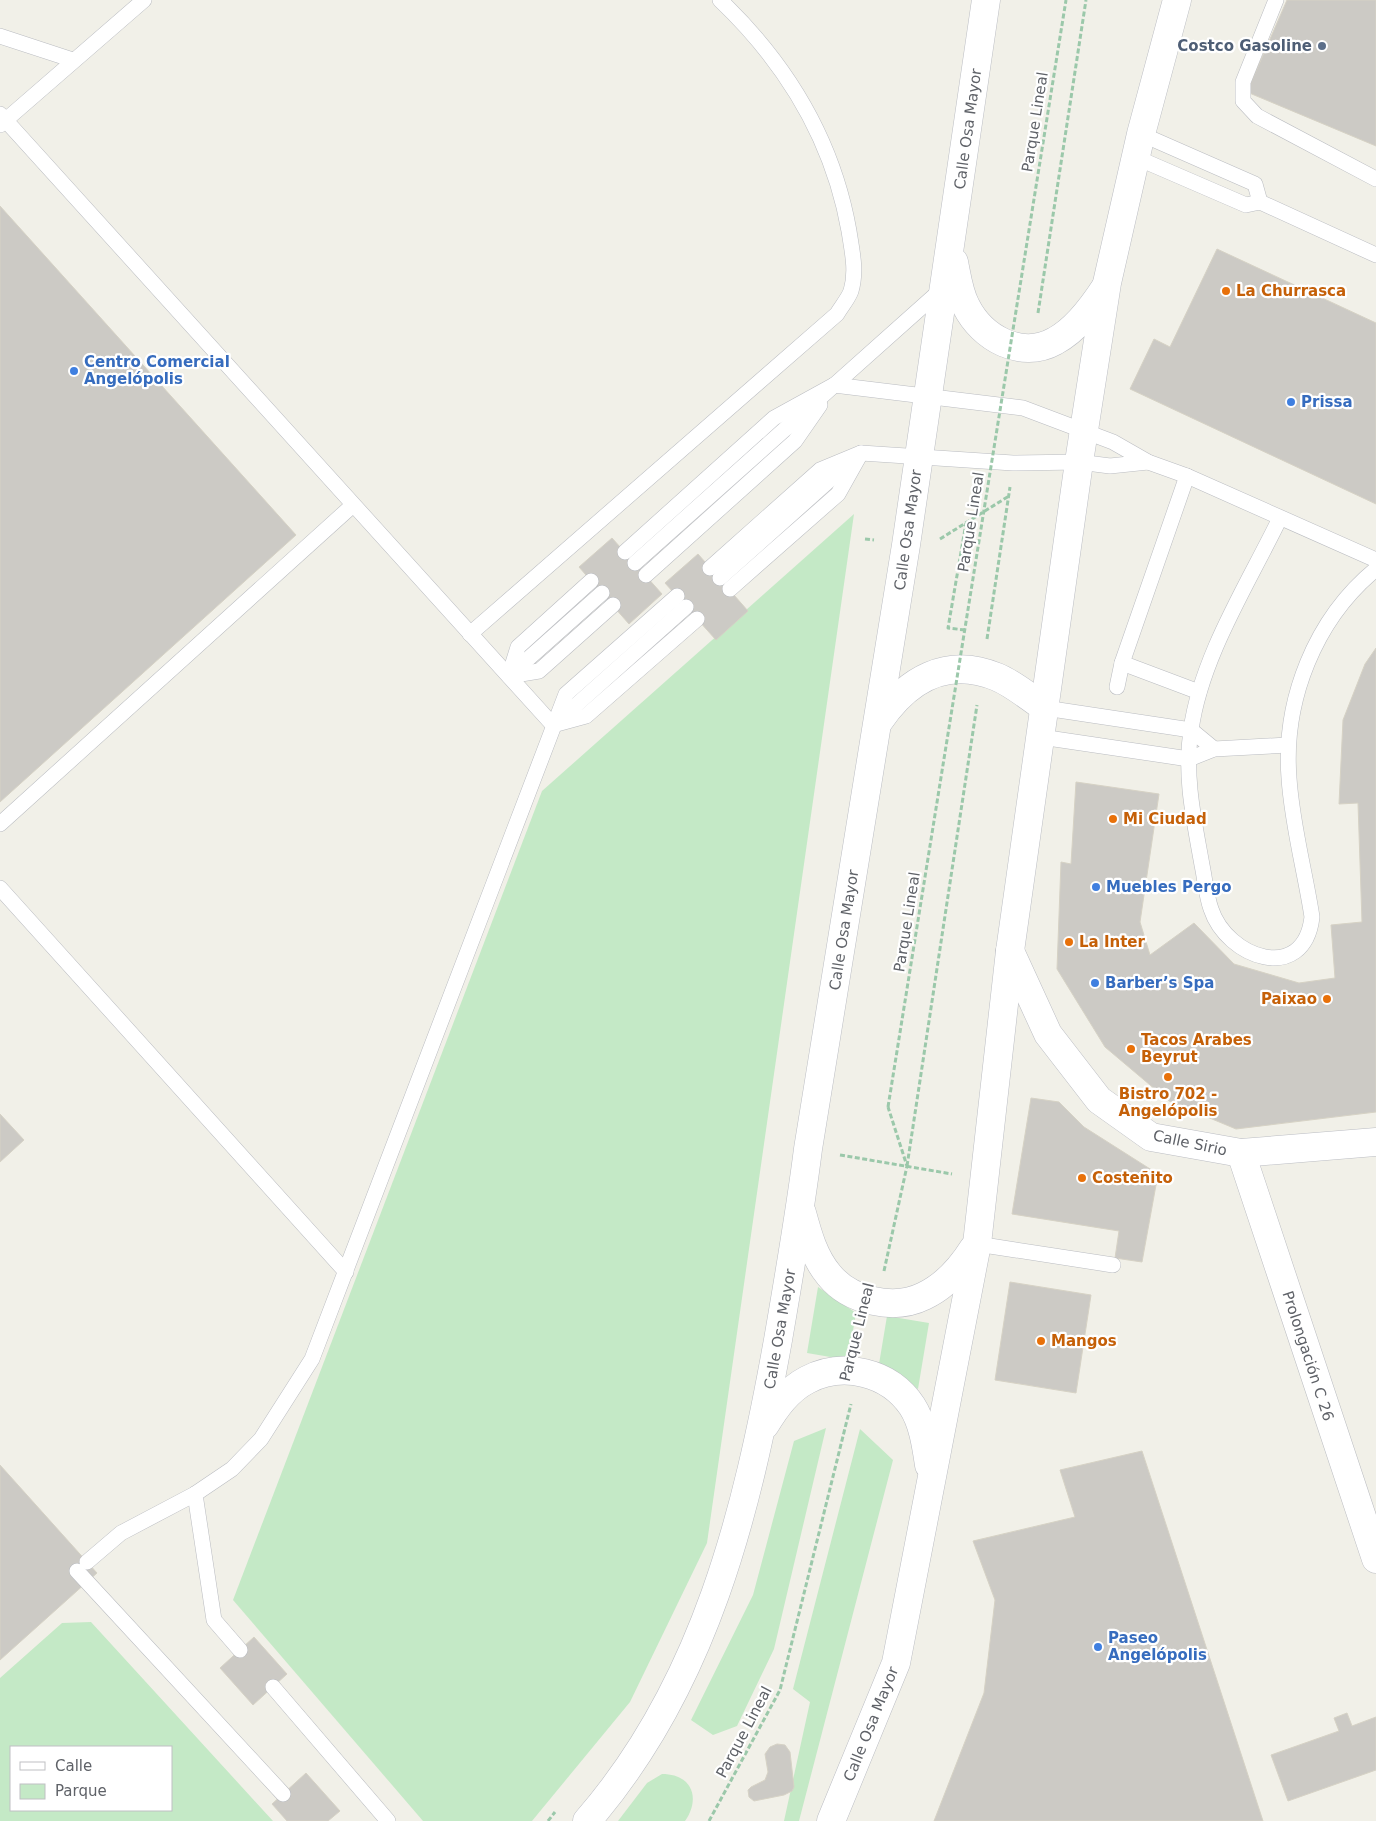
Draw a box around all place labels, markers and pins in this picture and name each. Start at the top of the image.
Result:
place label: Costco Gasoline [1177,37,1312,55]
marker: Costco Gasoline [1316,40,1328,52]
place label: La Churrasca [1236,282,1346,300]
marker: La Churrasca [1220,285,1232,297]
place label: Centro Comercial Angelópolis [84,353,230,388]
marker: Centro Comercial Angelópolis [68,365,80,377]
place label: Prissa [1301,393,1353,411]
marker: Prissa [1285,396,1297,408]
place label: Mi Ciudad [1123,810,1207,828]
marker: Mi Ciudad [1107,813,1119,825]
place label: Muebles Pergo [1106,878,1232,896]
marker: Muebles Pergo [1090,881,1102,893]
place label: La Inter [1079,933,1146,951]
marker: La Inter [1063,936,1075,948]
place label: Barber’s Spa [1105,974,1214,992]
marker: Barber’s Spa [1089,977,1101,989]
place label: Paixao [1261,990,1317,1008]
marker: Paixao [1321,993,1333,1005]
place label: Tacos Arabes Beyrut [1141,1031,1252,1066]
marker: Tacos Arabes Beyrut [1125,1043,1137,1055]
marker: Bistro 702 - Angelópolis [1162,1071,1174,1083]
place label: Bistro 702 - Angelópolis [1119,1085,1218,1120]
place label: Costeñito [1092,1169,1173,1187]
marker: Costeñito [1076,1172,1088,1184]
place label: Mangos [1051,1332,1117,1350]
marker: Mangos [1035,1335,1047,1347]
place label: Paseo Angelópolis [1108,1629,1207,1664]
marker: Paseo Angelópolis [1092,1641,1104,1653]

